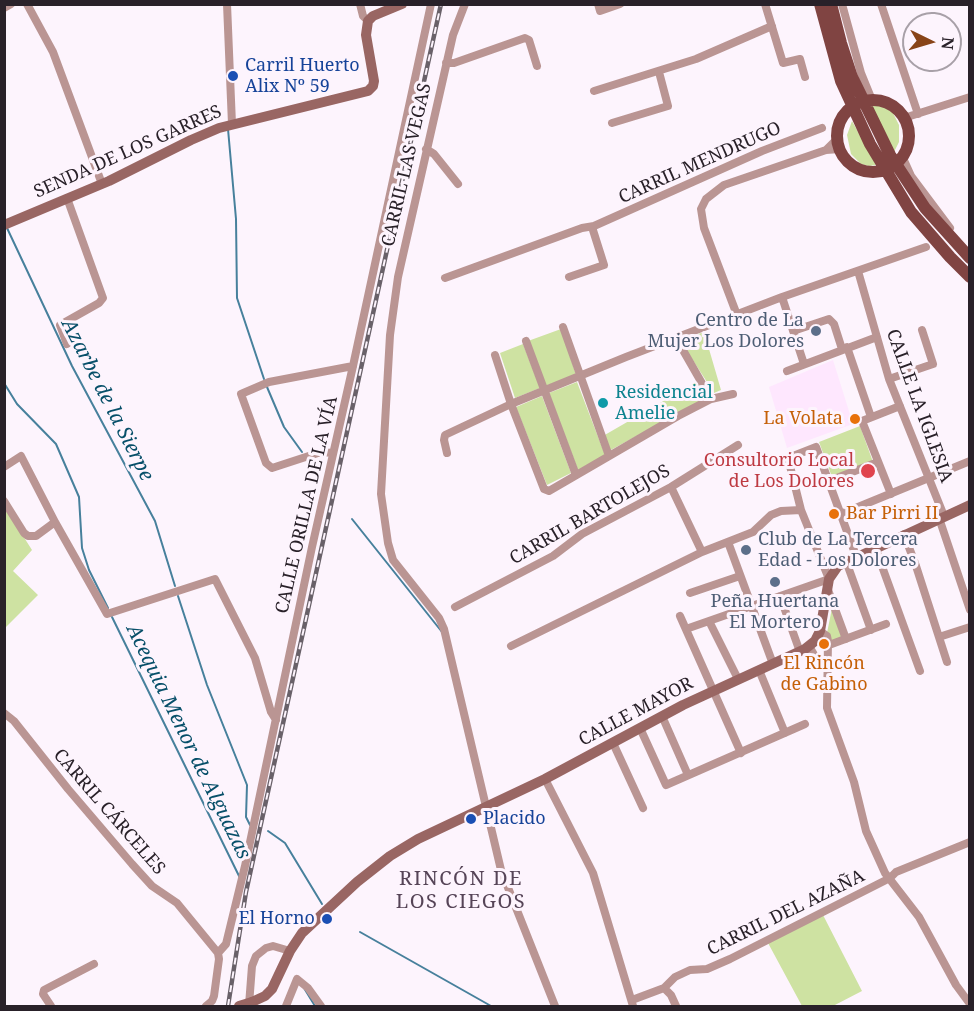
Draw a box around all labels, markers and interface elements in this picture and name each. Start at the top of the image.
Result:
north arrow [902,12,962,72]
text: N [936,36,959,51]
place label: Carril Huerto Alix Nº 59 [245,55,360,98]
marker: Carril Huerto Alix Nº 59 [226,69,240,83]
street label: CARRIL LAS VEGAS [378,81,436,249]
street label: SENDA DE LOS GARRES [31,101,225,203]
street label: CARRIL MENDRUGO [615,117,785,209]
place label: Centro de La Mujer Los Dolores [647,310,804,352]
water label: Azarbe de la Sierpe [56,315,158,485]
marker: Centro de La Mujer Los Dolores [809,324,823,338]
street label: CALLE LA IGLESIA [881,326,957,486]
place label: Residencial Amelie [615,382,713,424]
street label: CALLE ORILLA DE LA VÍA [271,394,343,616]
marker: Residencial Amelie [596,396,610,410]
place label: La Volata [763,408,843,430]
marker: La Volata [848,412,862,426]
place label: Consultorio Local de Los Dolores [704,450,854,492]
street label: CARRIL BARTOLEJOS [506,460,674,570]
marker: Consultorio Local de Los Dolores [859,462,877,480]
place label: Bar Pirri II [846,503,938,525]
marker: Bar Pirri II [827,507,841,521]
place label: Club de La Tercera Edad - Los Dolores [758,529,918,572]
marker: Club de La Tercera Edad - Los Dolores [739,543,753,557]
marker: Peña Huertana El Mortero [768,575,782,589]
place label: Peña Huertana El Mortero [711,591,839,634]
water label: Acequia Menor de Alguazas [121,621,255,863]
marker: El Rincón de Gabino [817,637,831,651]
place label: El Rincón de Gabino [780,653,868,696]
street label: CALLE MAYOR [575,673,697,751]
street label: CARRIL CÁRCELES [49,745,169,879]
place label: Placido [483,808,546,830]
marker: Placido [464,812,478,826]
street label: CARRIL DEL AZAÑA [704,865,868,961]
district label: RINCÓN DE LOS CIEGOS [396,867,526,914]
place label: El Horno [238,908,315,930]
marker: El Horno [320,912,334,926]

